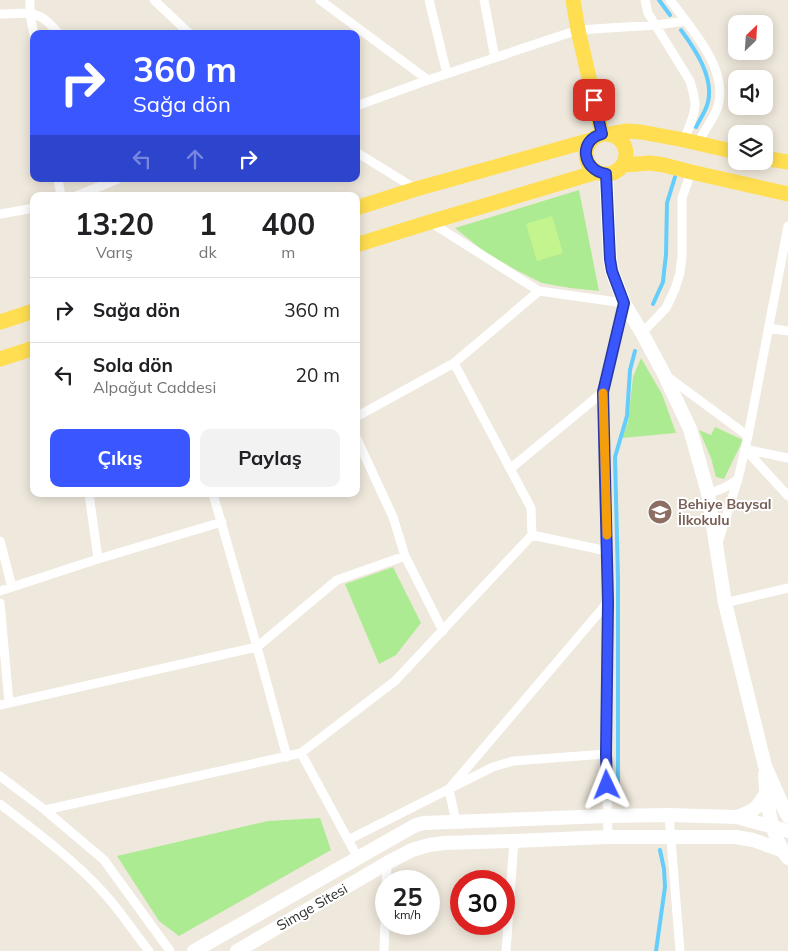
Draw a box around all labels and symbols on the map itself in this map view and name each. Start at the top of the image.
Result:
north arrow [728,15,772,60]
pin [573,79,615,121]
place label: Behiye Baysal İlkokulu [678,495,771,529]
school or university icon: Behiye Baysal İlkokulu [647,499,673,525]
position arrow [580,758,632,810]
speed limit sign: 30 [450,870,515,935]
street label: Simge Sitesi [273,879,351,935]

